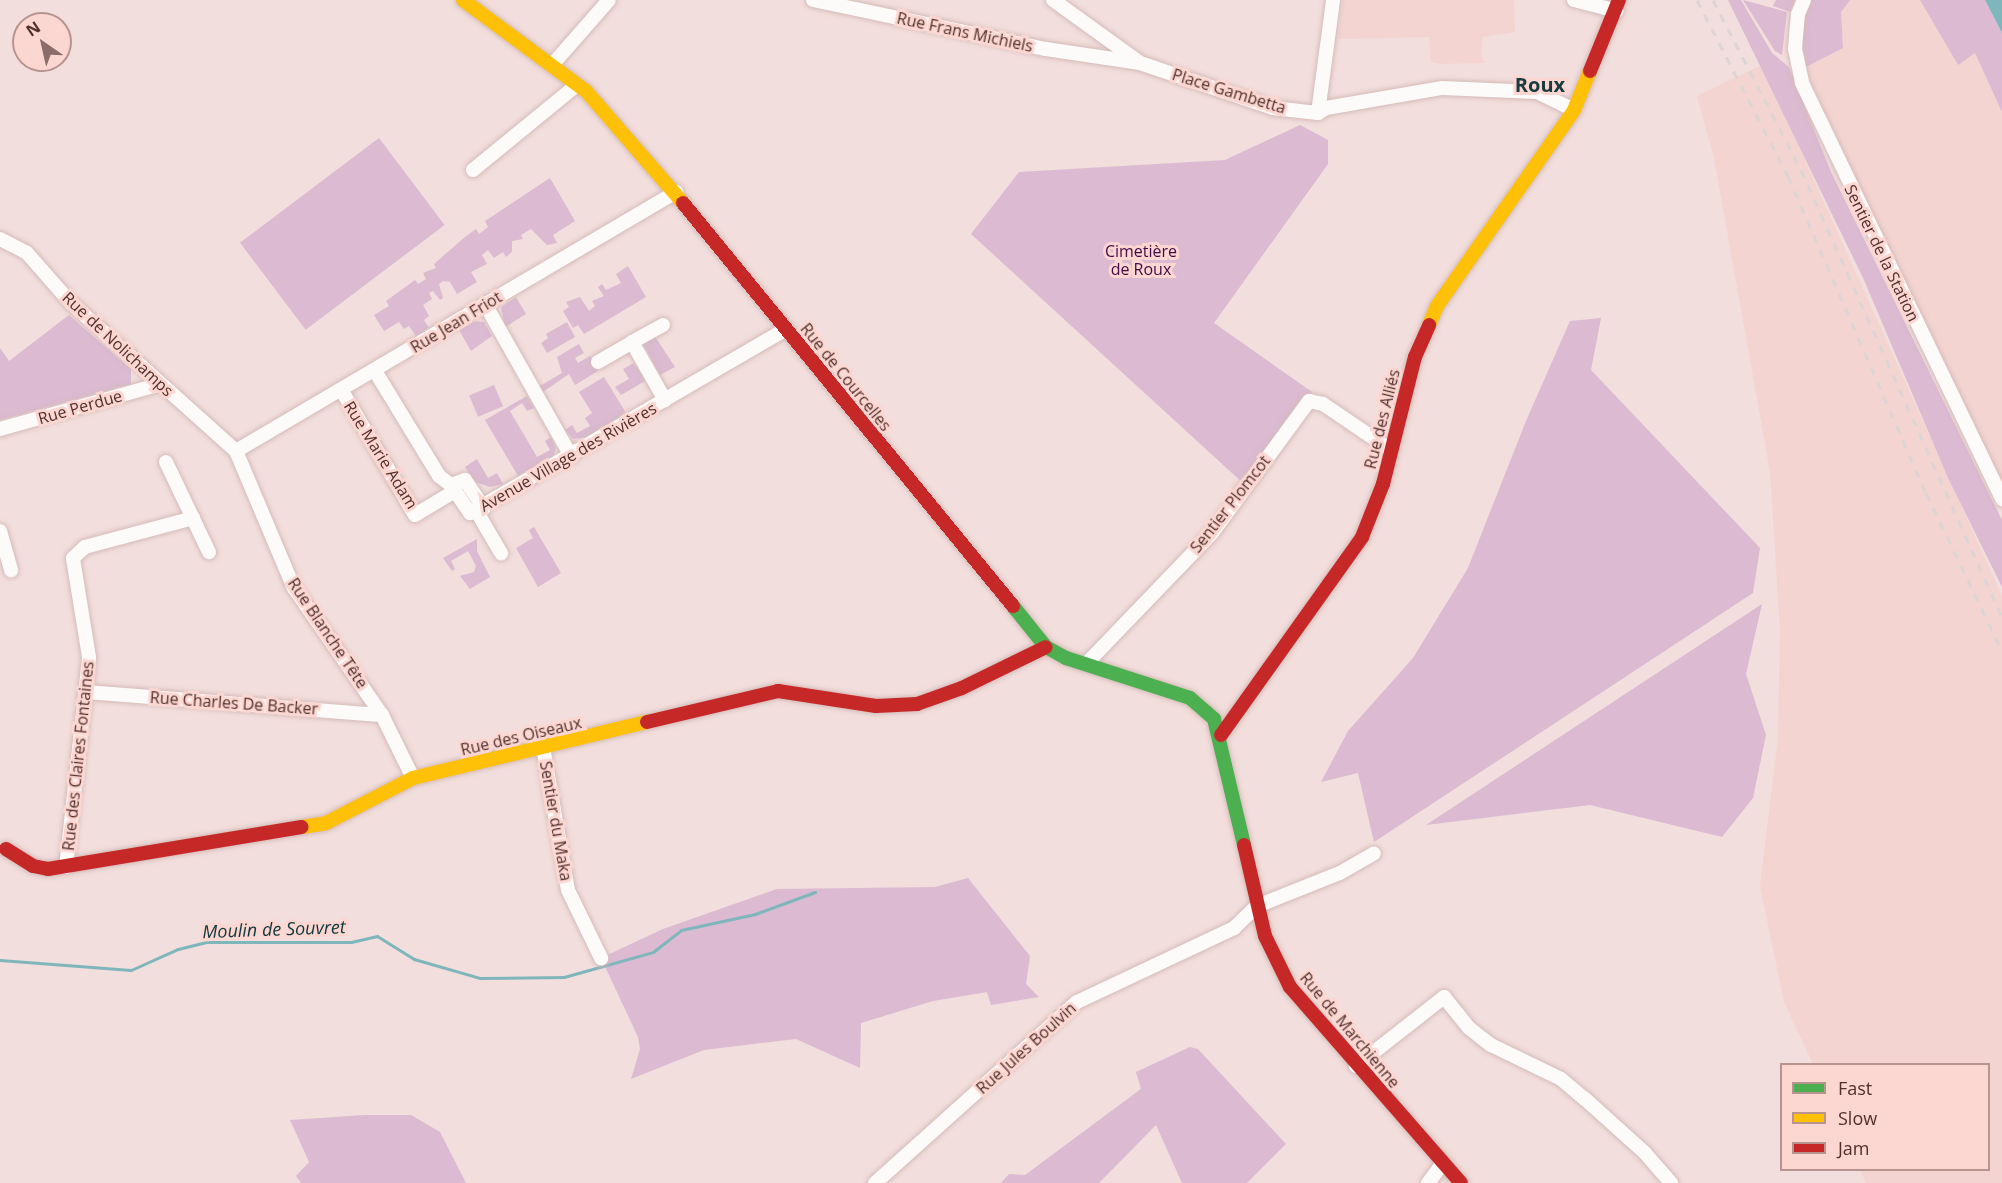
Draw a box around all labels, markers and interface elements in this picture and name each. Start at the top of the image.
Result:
street label: Rue Frans Michiels [895,8,1035,56]
north arrow [12,12,72,72]
text: N [22,16,45,41]
street label: Place Gambetta [1170,65,1288,117]
district label: Roux [1515,72,1565,96]
street label: Sentier de la Station [1841,182,1923,324]
park label: Cimetière de Roux [1105,241,1177,279]
street label: Rue Jean Friot [407,287,505,357]
street label: Rue de Nolichamps [59,288,177,400]
street label: Rue de Courcelles [797,319,895,435]
street label: Rue des Alliés [1360,367,1404,471]
street label: Rue Perdue [36,386,124,428]
street label: Rue Marie Adam [340,398,422,512]
street label: Avenue Village des Rivières [476,398,660,516]
street label: Sentier Plomcot [1186,452,1274,556]
street label: Rue Blanche Tête [284,574,372,692]
street label: Rue des Claires Fontaines [58,660,98,852]
street label: Rue Charles De Backer [149,688,319,718]
street label: Rue des Oiseaux [459,713,583,759]
street label: Sentier du Maka [536,760,576,882]
water label: Moulin de Souvret [202,916,346,942]
street label: Rue de Marchienne [1296,968,1404,1092]
street label: Rue Jules Boulvin [972,998,1080,1098]
legend [1780,1063,1990,1171]
text: Fast [1838,1076,1872,1100]
text: Slow [1838,1106,1877,1130]
text: Jam [1838,1136,1870,1160]

